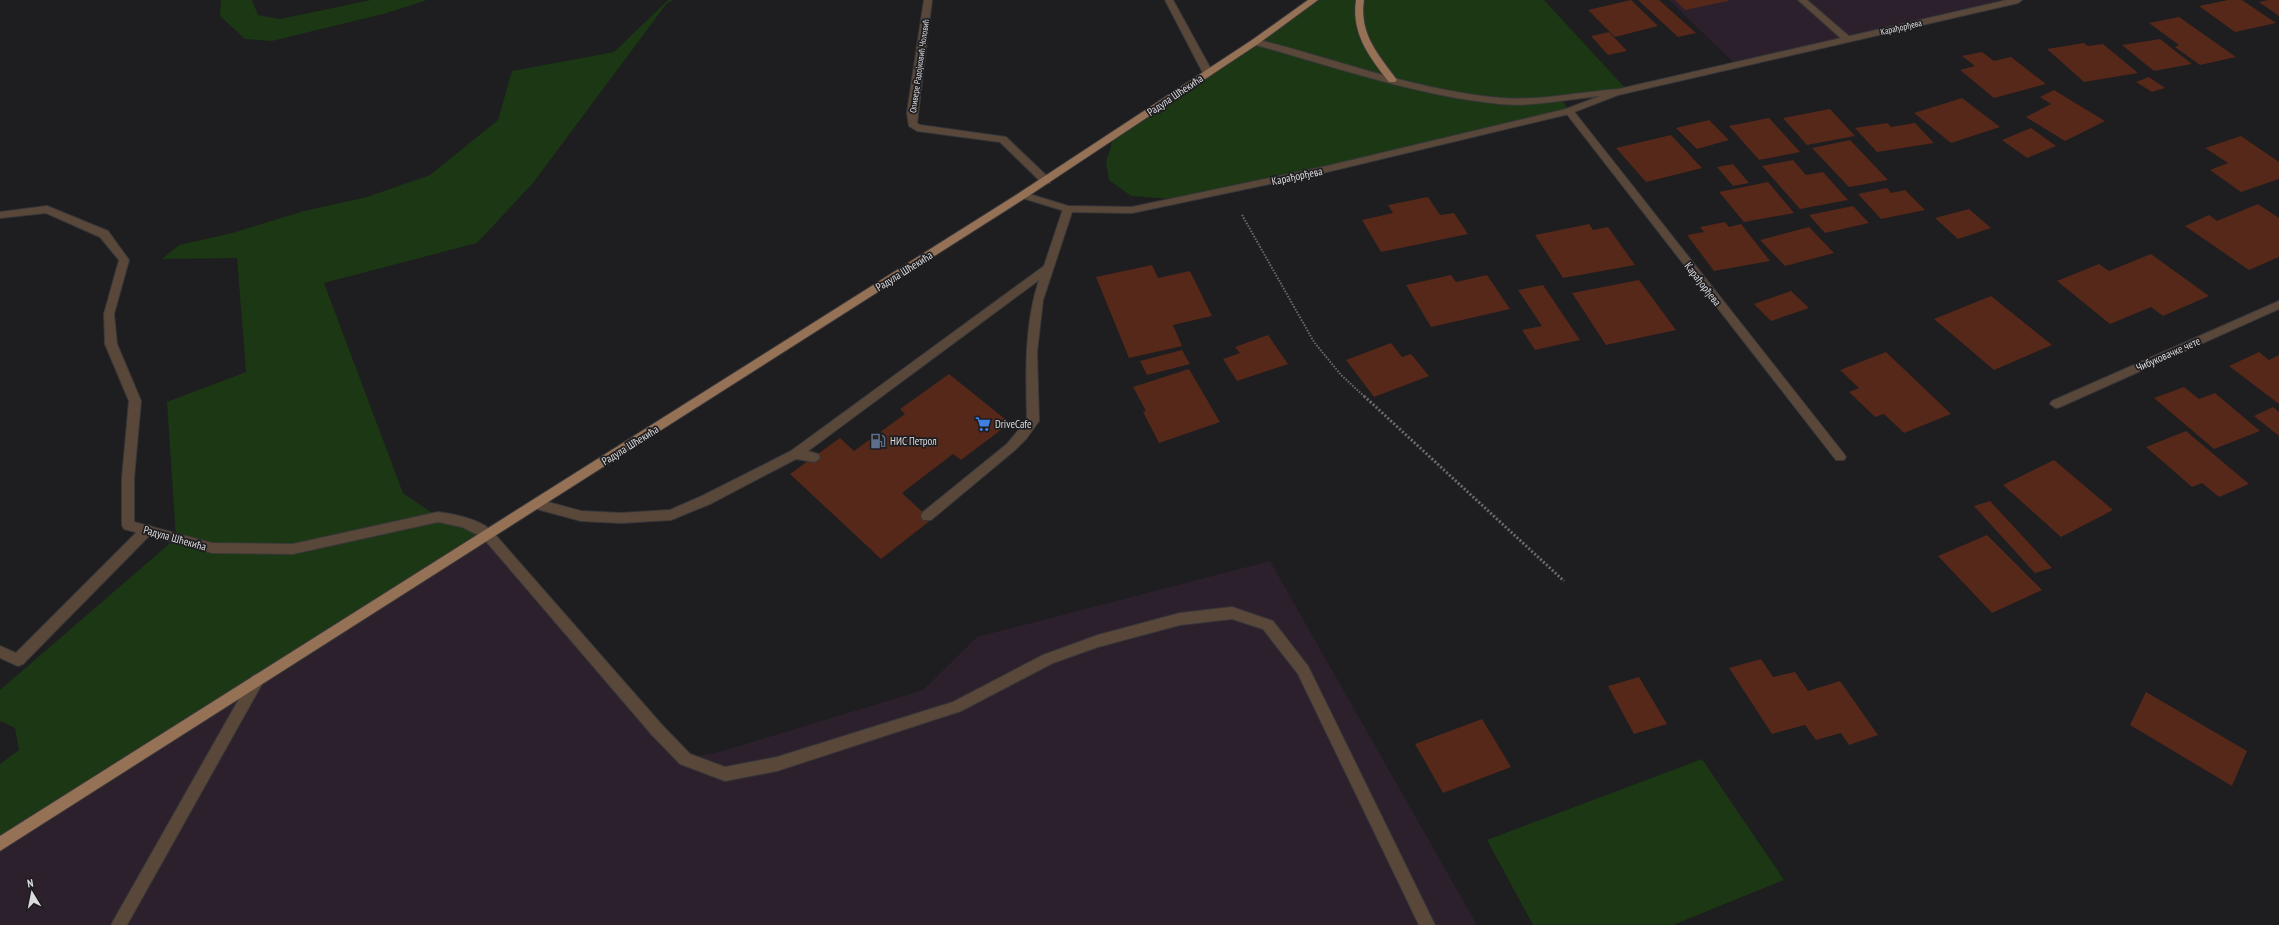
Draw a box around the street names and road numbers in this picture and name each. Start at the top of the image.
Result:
street label: Карађорђева [1879,17,1923,38]
street label: Оливере Радојковић Чоловић [907,18,932,114]
street label: Радула Шћекића [1144,71,1206,119]
street label: Карађорђева [1270,164,1324,188]
street label: Радула Шћекића [873,248,935,294]
street label: Карађорђева [1682,259,1724,309]
street label: Чибуковачке чете [2134,333,2203,374]
street label: Радула Шћекића [599,422,661,468]
street label: Радула Шћекића [142,522,208,554]

